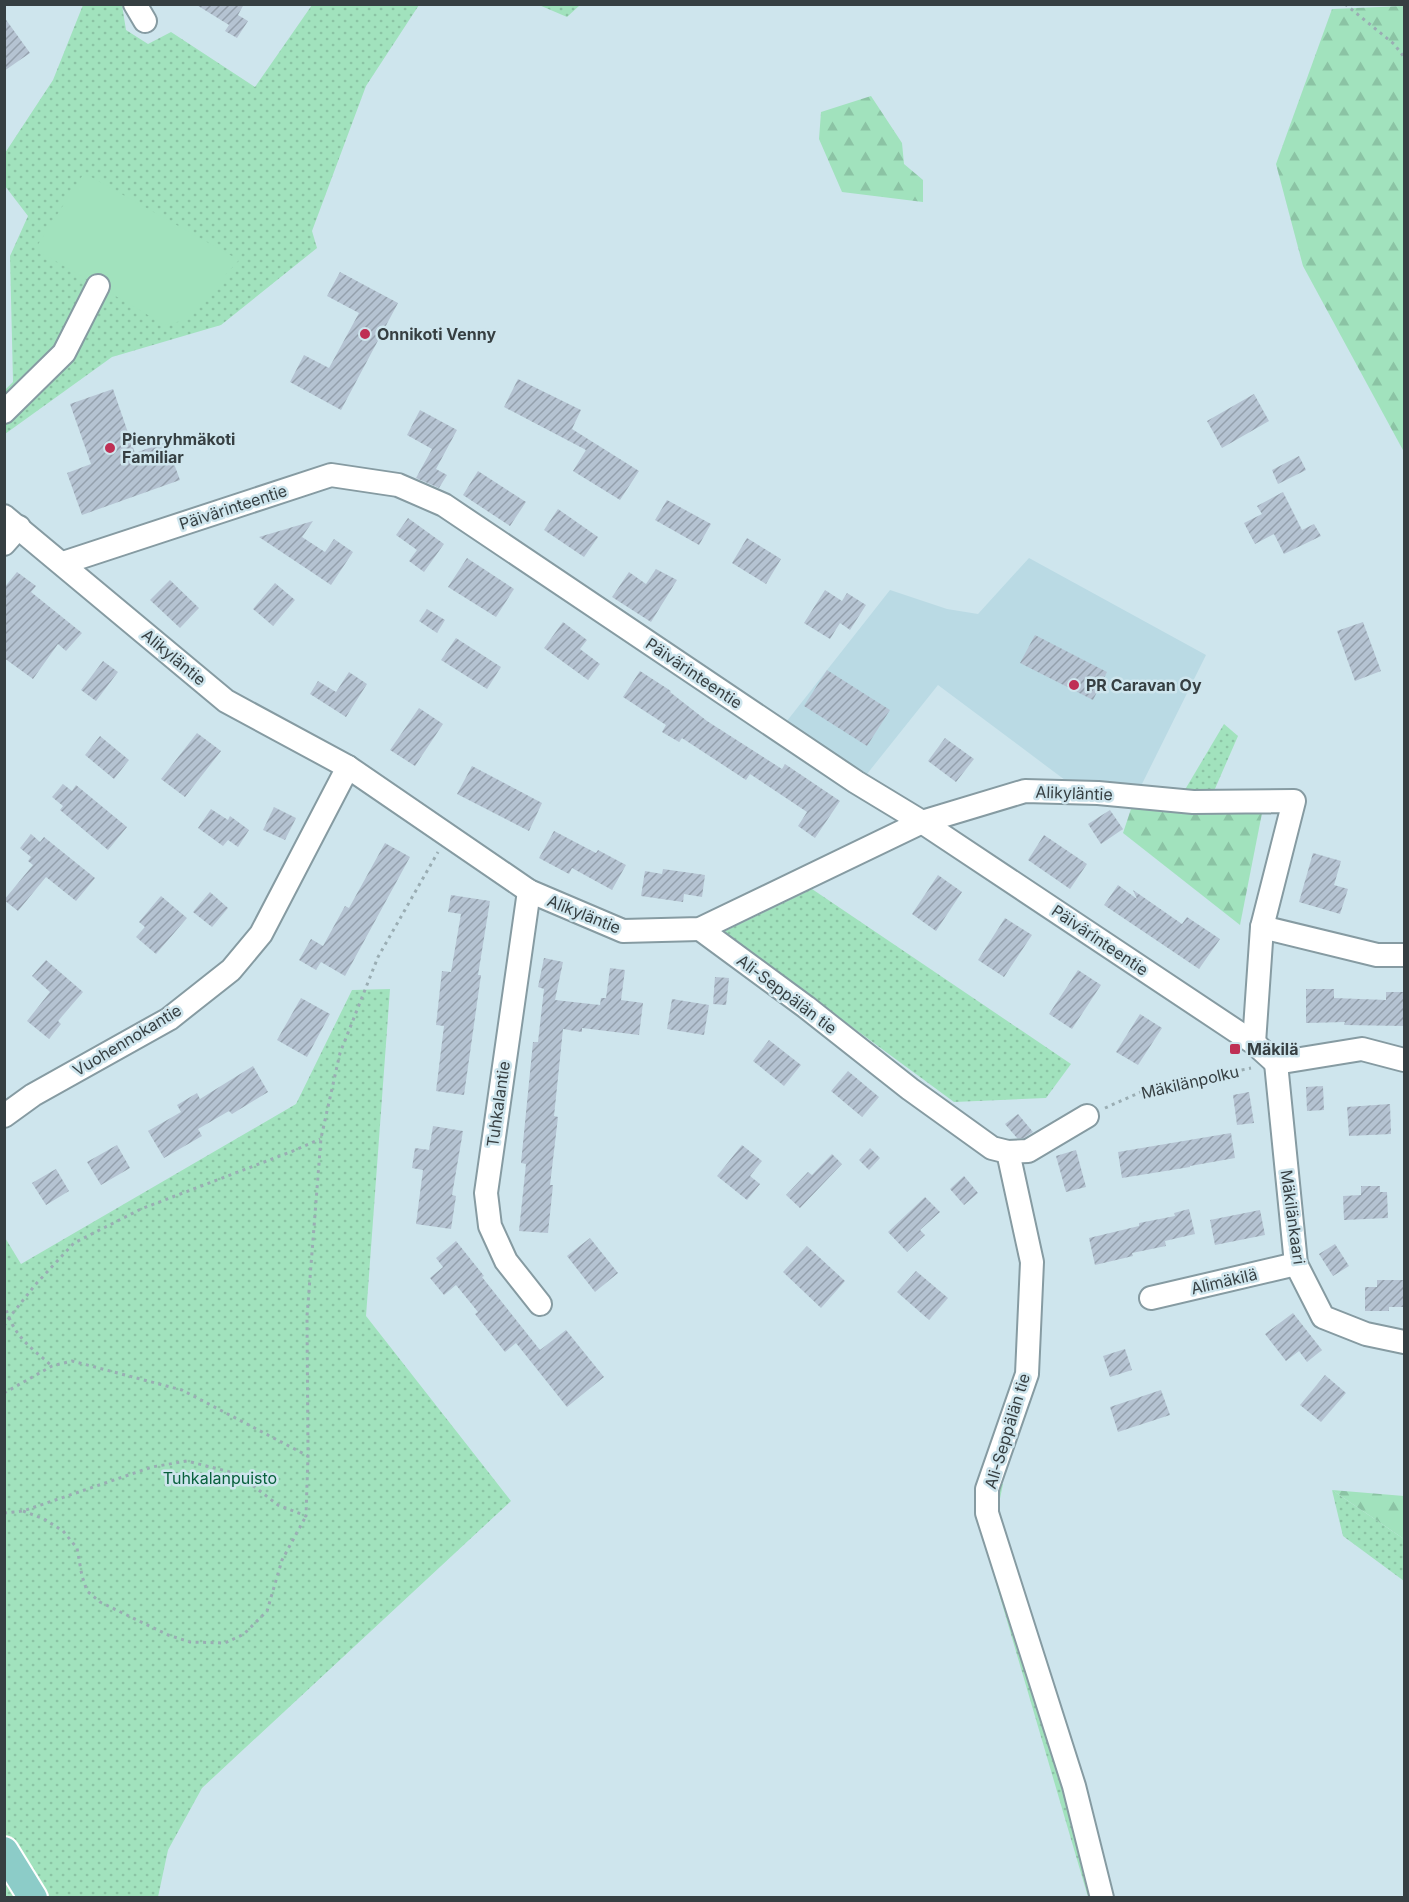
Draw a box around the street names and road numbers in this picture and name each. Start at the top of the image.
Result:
street label: Päivärinteentie [177,480,289,534]
street label: Alikyläntie [138,624,210,690]
street label: Päivärinteentie [642,633,746,713]
street label: Alikyläntie [1035,782,1113,804]
street label: Alikyläntie [544,890,624,938]
street label: Päivärinteentie [1048,900,1152,980]
street label: Ali-Seppälän tie [733,950,841,1038]
street label: Vuohennokantie [69,1000,185,1080]
street label: Tuhkalantie [482,1060,514,1148]
street label: Mäkilänpolku [1139,1061,1241,1103]
street label: Mäkilänkaari [1276,1168,1310,1266]
street label: Alimäkilä [1189,1264,1259,1298]
street label: Ali-Seppälän tie [980,1371,1034,1491]

